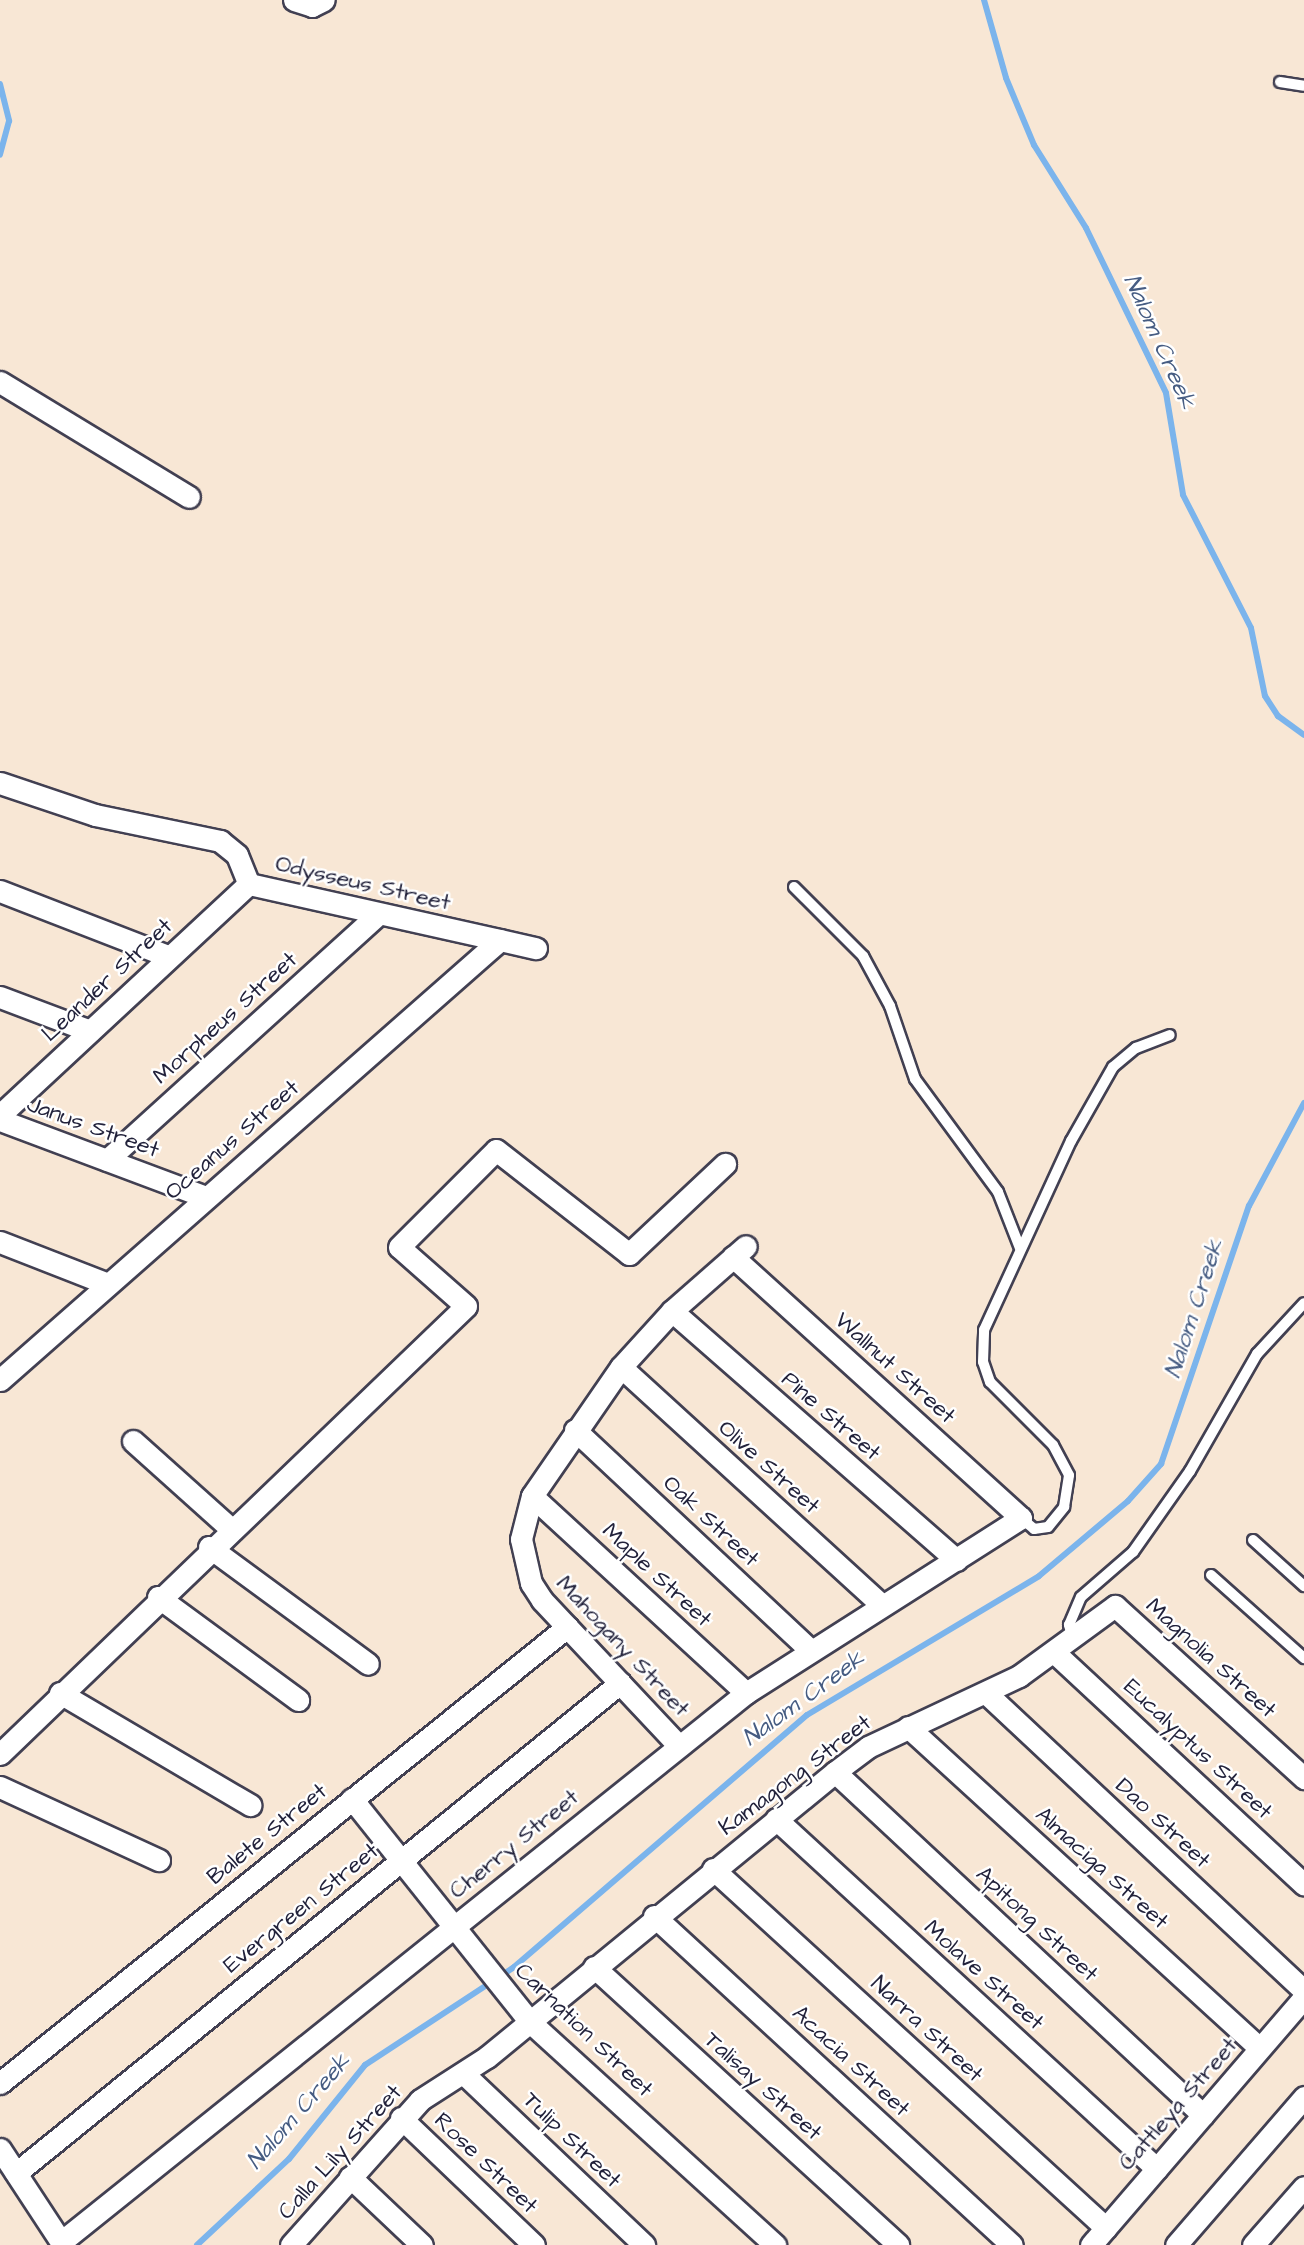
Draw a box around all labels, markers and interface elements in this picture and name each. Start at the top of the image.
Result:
water label: Nalom Creek [1117,270,1201,414]
street label: Odysseus Street [273,849,453,917]
street label: Leander Street [36,912,178,1048]
street label: Morpheus Street [147,946,303,1090]
street label: Oceanus Street [159,1074,305,1206]
street label: Janus Street [23,1090,163,1164]
water label: Nalom Creek [1159,1236,1231,1382]
street label: Wallnut Street [829,1306,961,1430]
street label: Pine Street [776,1365,886,1467]
street label: Olive Street [713,1414,825,1520]
street label: Oak Street [657,1470,765,1572]
street label: Maple Street [596,1517,718,1633]
street label: Mahogany Street [551,1570,695,1722]
street label: Magnolia Street [1140,1592,1282,1724]
water label: Nalom Creek [737,1645,871,1753]
street label: Eucalyptus Street [1118,1673,1278,1825]
street label: Kamagong Street [713,1709,877,1841]
street label: Dao Street [1110,1772,1216,1874]
street label: Balete Street [202,1777,332,1891]
street label: Cherry Street [444,1783,584,1905]
street label: Almaciga Street [1030,1801,1174,1935]
street label: Evergreen Street [218,1837,384,1979]
street label: Apitong Street [970,1860,1104,1988]
street label: Molave Street [918,1914,1050,2036]
street label: Carnation Street [509,1957,659,2103]
street label: Narra Street [865,1970,989,2088]
street label: Acacia Street [786,1999,916,2123]
street label: Talisay Street [698,2026,828,2146]
street label: Cattleya Street [1113,2032,1243,2176]
water label: Nalom Creek [241,2048,357,2176]
street label: Calla Lily Street [272,2079,408,2225]
street label: Tulip Street [517,2086,627,2194]
street label: Rose Street [428,2107,544,2219]

